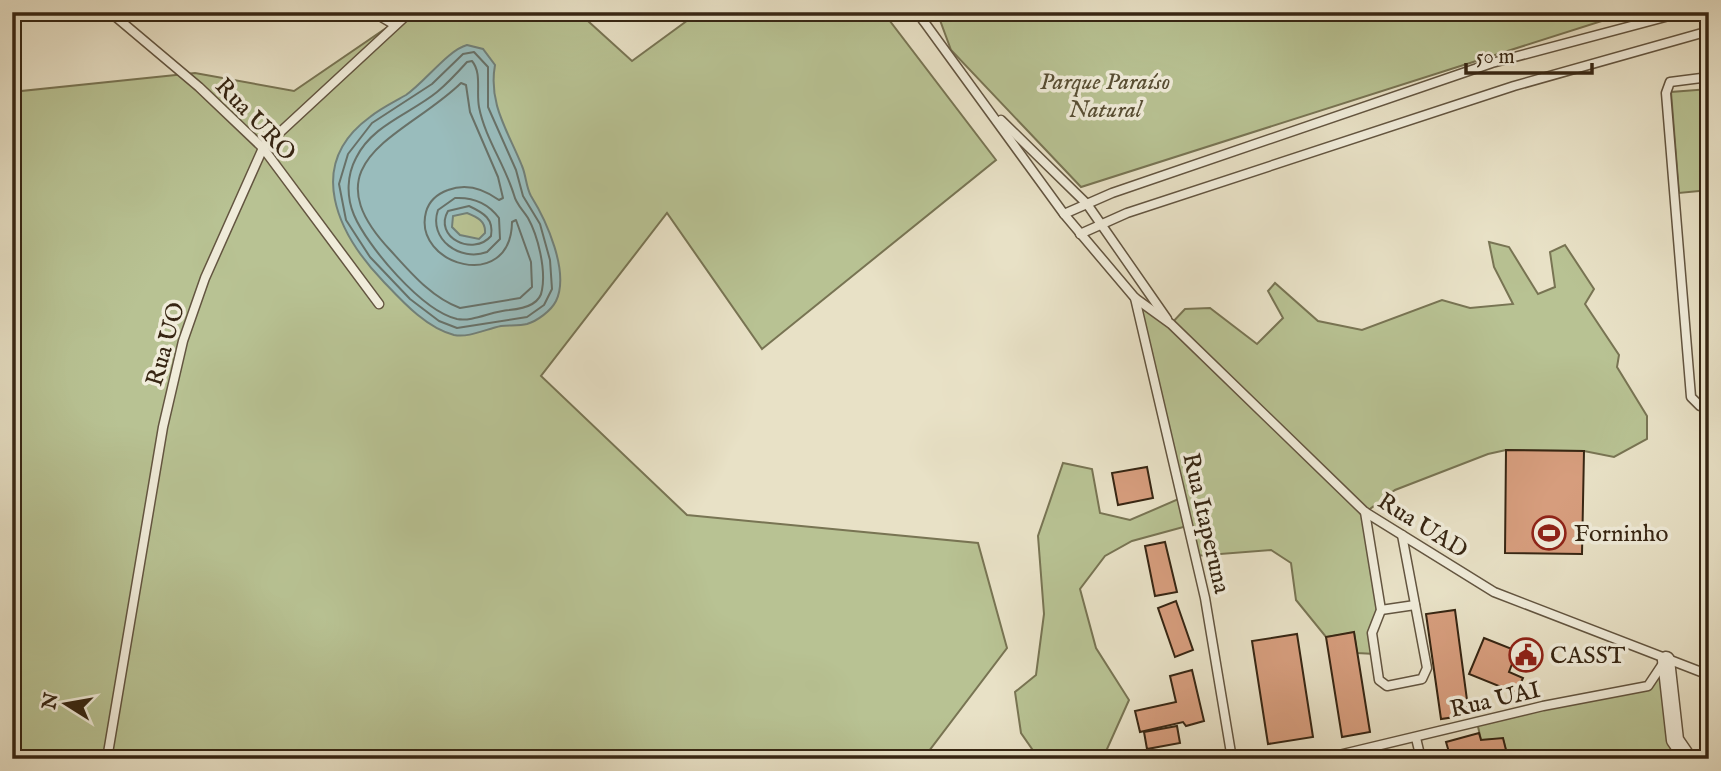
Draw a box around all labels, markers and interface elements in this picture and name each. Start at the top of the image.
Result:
scale bar [1466,32,1592,76]
text: 50 m [1476,44,1515,71]
park label: Parque Paraíso Natural [1040,67,1170,126]
street label: Rua URO [208,72,302,168]
street label: Rua UO [140,299,193,390]
street label: Rua Itaperuna [1174,450,1237,597]
street label: Rua UAD [1371,486,1473,566]
sports icon: Forninho [1530,514,1568,552]
place label: Forninho [1574,519,1668,550]
public building icon: CASST [1507,636,1545,674]
place label: CASST [1550,641,1626,672]
north arrow [32,670,102,740]
street label: Rua UAI [1447,675,1544,726]
text: N [38,690,65,712]

